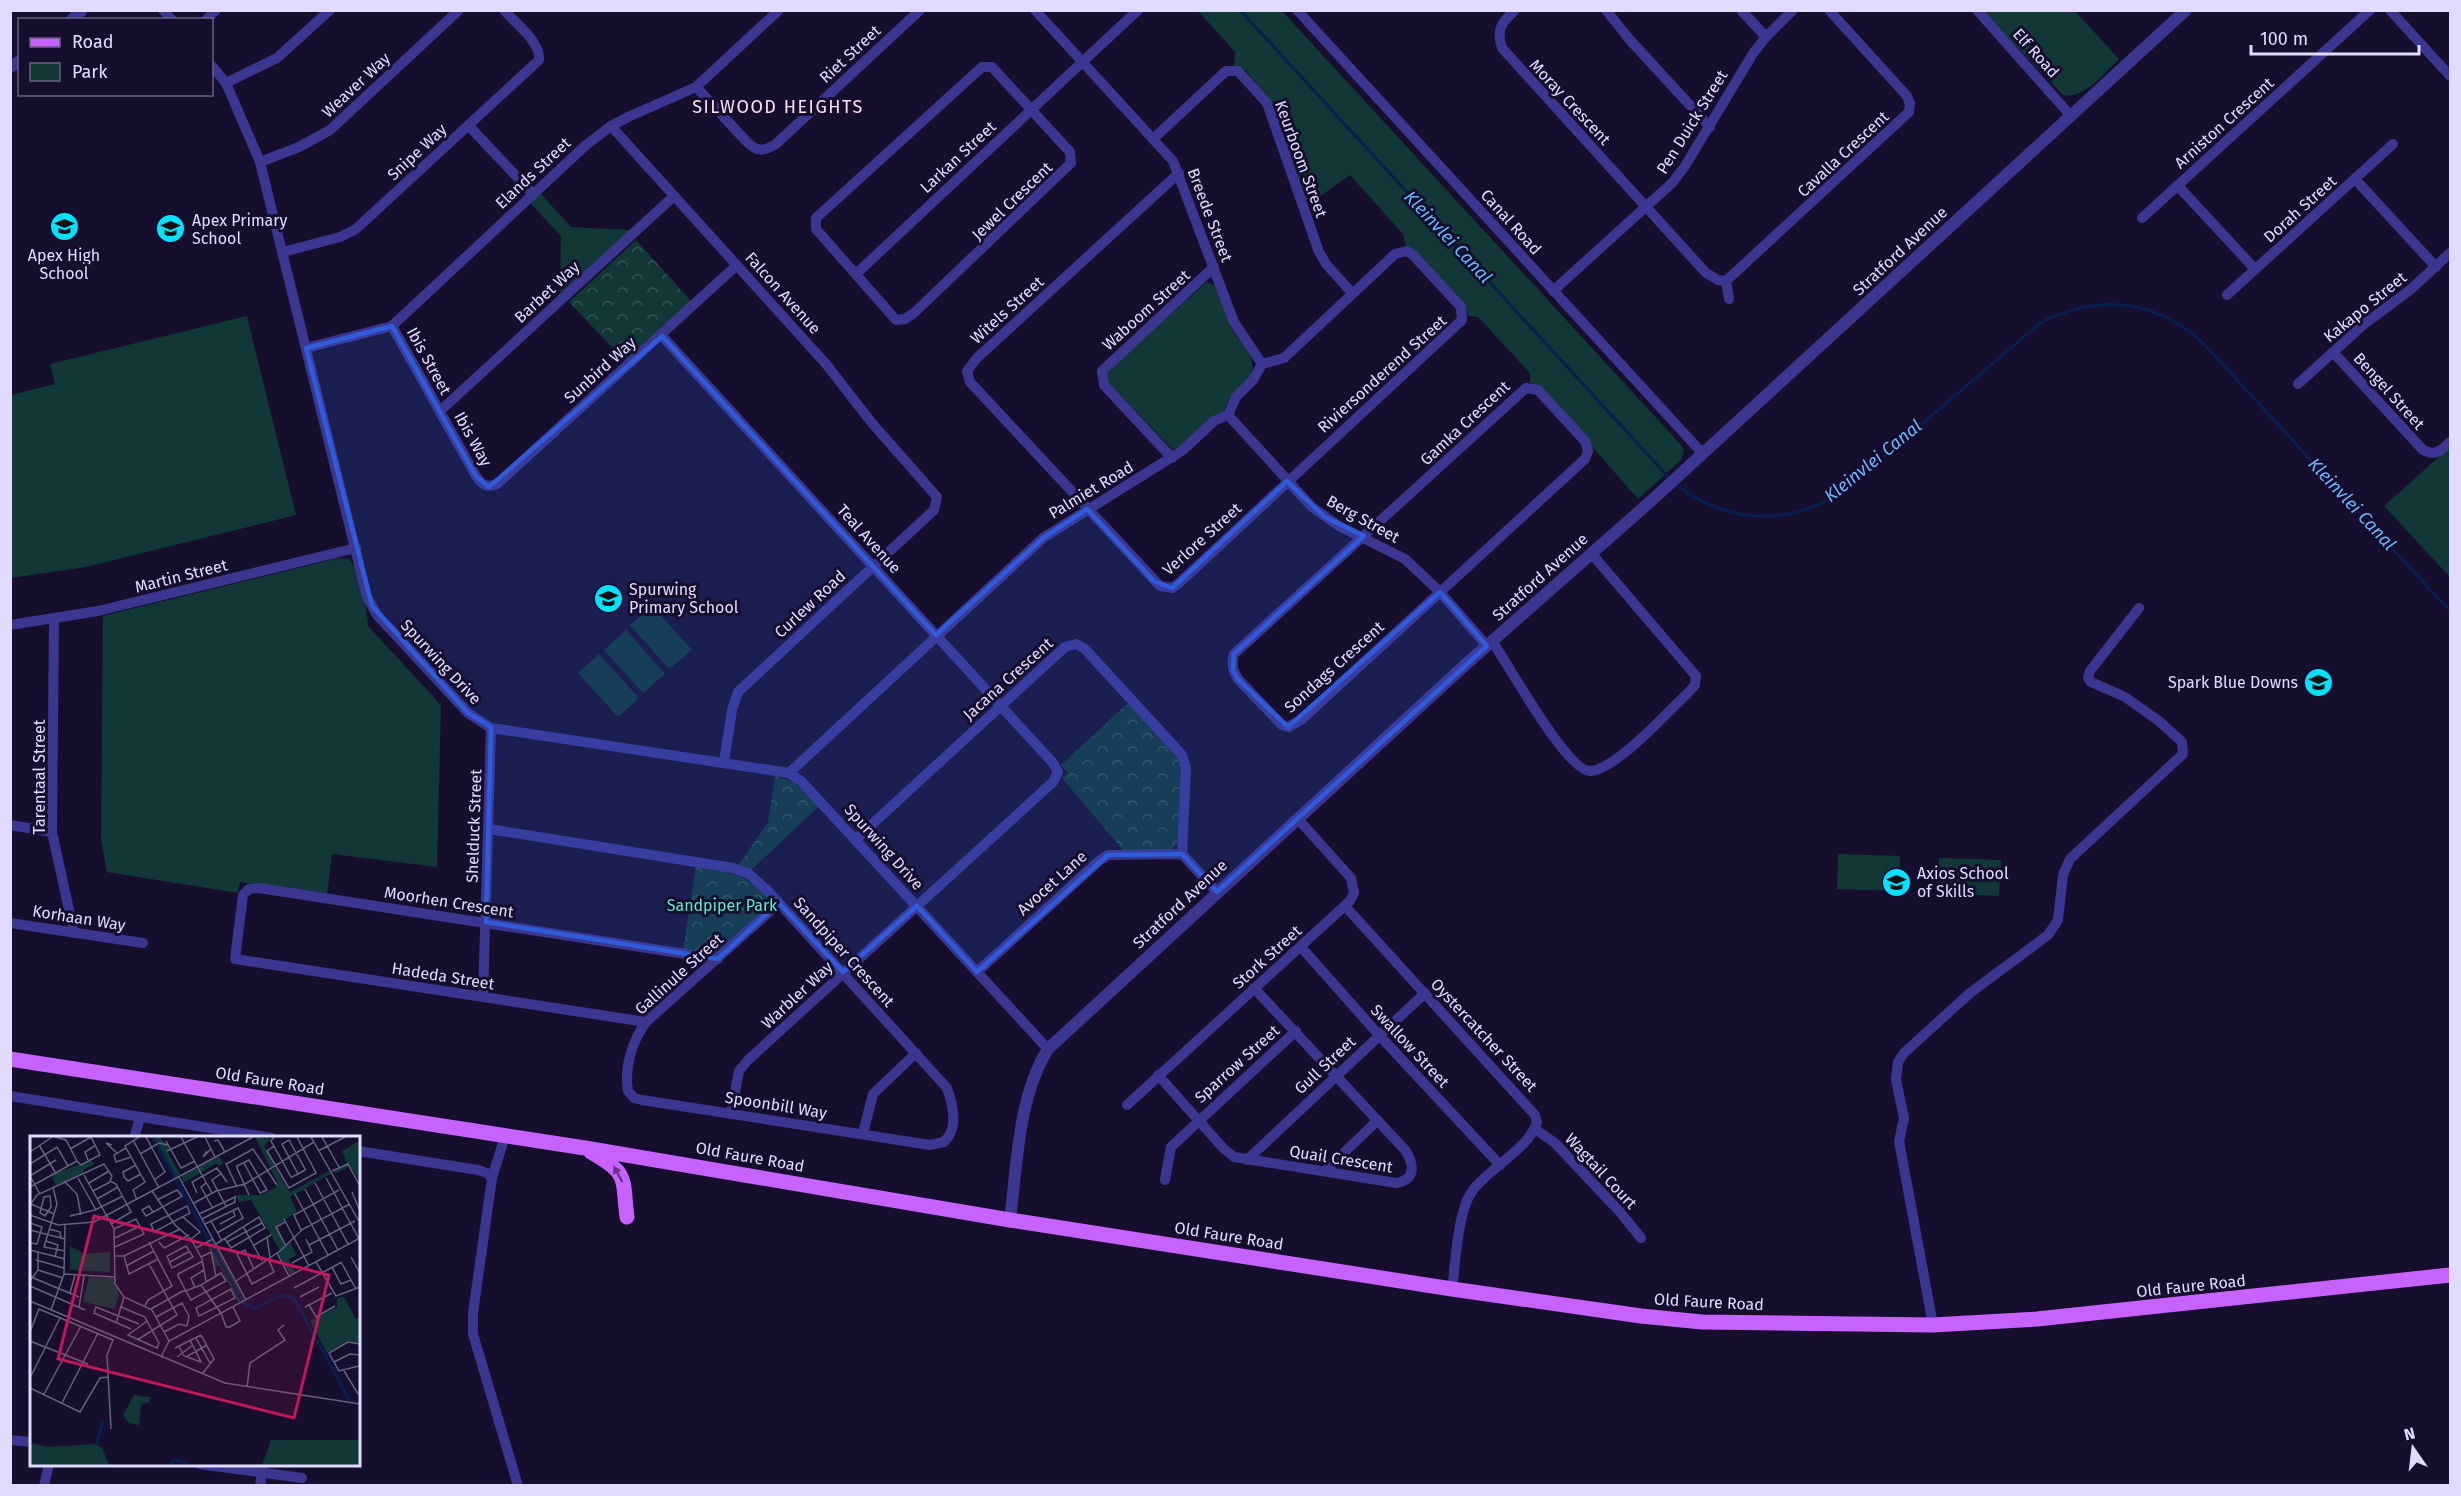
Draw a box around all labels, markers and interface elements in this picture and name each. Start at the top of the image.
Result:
legend [18,18,213,96]
scale bar [2251,18,2419,56]
street label: Riet Street [816,21,885,87]
street label: Elf Road [2009,24,2063,82]
text: 100 m [2260,28,2308,50]
text: Road [72,31,114,53]
street label: Weaver Way [318,49,394,121]
street label: Moray Crescent [1526,55,1615,149]
text: Park [72,61,108,83]
street label: Pen Duick Street [1652,66,1732,177]
street label: Arniston Crescent [2170,73,2278,173]
district label: SILWOOD HEIGHTS [692,96,864,118]
street label: Keurboom Street [1271,98,1331,220]
street label: Cavalla Crescent [1794,107,1893,201]
street label: Larkan Street [916,117,1000,197]
street label: Snipe Way [383,120,451,184]
street label: Elands Street [491,133,575,213]
street label: Jewel Crescent [968,158,1056,244]
street label: Breede Street [1183,165,1237,265]
street label: Dorah Street [2260,171,2340,247]
street label: Canal Road [1477,185,1545,259]
water label: Kleinvlei Canal [1399,186,1497,288]
street label: Stratford Avenue [1849,203,1951,299]
school or university icon: Apex High School [48,211,80,243]
place label: Apex Primary School [192,211,288,248]
school or university icon: Apex Primary School [155,213,187,245]
place label: Apex High School [28,246,100,283]
street label: Falcon Avenue [741,248,825,338]
street label: Barbet Way [511,257,584,327]
street label: Waboom Street [1098,266,1194,354]
street label: Kakapo Street [2320,268,2410,346]
street label: Witels Street [967,272,1048,348]
street label: Riviersonderend Street [1314,311,1450,437]
street label: Ibis Street [403,324,455,398]
street label: Sunbird Way [560,333,640,407]
street label: Bengel Street [2350,349,2429,434]
street label: Gamka Crescent [1416,377,1514,469]
street label: Ibis Way [450,408,496,470]
water label: Kleinvlei Canal [1820,415,1926,507]
water label: Kleinvlei Canal [2303,453,2401,555]
street label: Palmiet Road [1045,457,1137,523]
street label: Berg Street [1323,491,1403,547]
street label: Verlore Street [1159,499,1245,579]
street label: Teal Avenue [833,500,905,578]
street label: Stratford Avenue [1488,529,1592,625]
street label: Martin Street [133,555,229,597]
street label: Curlew Road [771,566,849,642]
place label: Spurwing Primary School [629,580,739,617]
school or university icon: Spurwing Primary School [592,582,624,614]
street label: Spurwing Drive [397,616,485,708]
street label: Sondags Crescent [1280,617,1388,717]
street label: Jacana Crescent [959,634,1057,724]
school or university icon: Spark Blue Downs [2303,666,2335,698]
place label: Spark Blue Downs [2168,673,2298,692]
street label: Tarentaal Street [30,719,49,835]
street label: Shelduck Street [463,769,485,883]
street label: Spurwing Drive [840,800,928,894]
street label: Avocet Lane [1013,847,1091,919]
street label: Stratford Avenue [1129,856,1231,952]
place label: Axios School of Skills [1917,864,2009,901]
school or university icon: Axios School of Skills [1880,866,1912,898]
street label: Moorhen Crescent [383,882,515,922]
street label: Sandpiper Crescent [790,893,898,1011]
park label: Sandpiper Park [667,896,778,915]
street label: Korhaan Way [31,901,127,935]
street label: Stork Street [1229,921,1305,993]
street label: Gallinule Street [631,929,727,1019]
street label: Warbler Way [758,957,836,1033]
street label: Hadeda Street [390,958,496,994]
street label: Oystercatcher Street [1427,975,1541,1096]
street label: Swallow Street [1367,1001,1453,1092]
street label: Sparrow Street [1191,1021,1283,1107]
street label: Gull Street [1291,1032,1360,1098]
street label: Old Faure Road [214,1063,326,1099]
street label: Spoonbill Way [724,1088,828,1122]
street label: Wagtail Court [1561,1129,1641,1213]
inset map [30,1136,360,1466]
street label: Old Faure Road [694,1138,806,1176]
street label: Quail Crescent [1288,1141,1394,1177]
one-way arrow [613,1165,623,1182]
street label: Old Faure Road [1173,1218,1285,1254]
street label: Old Faure Road [2135,1271,2247,1301]
street label: Old Faure Road [1654,1290,1764,1314]
north arrow [2383,1418,2443,1478]
text: N [2402,1423,2417,1444]

